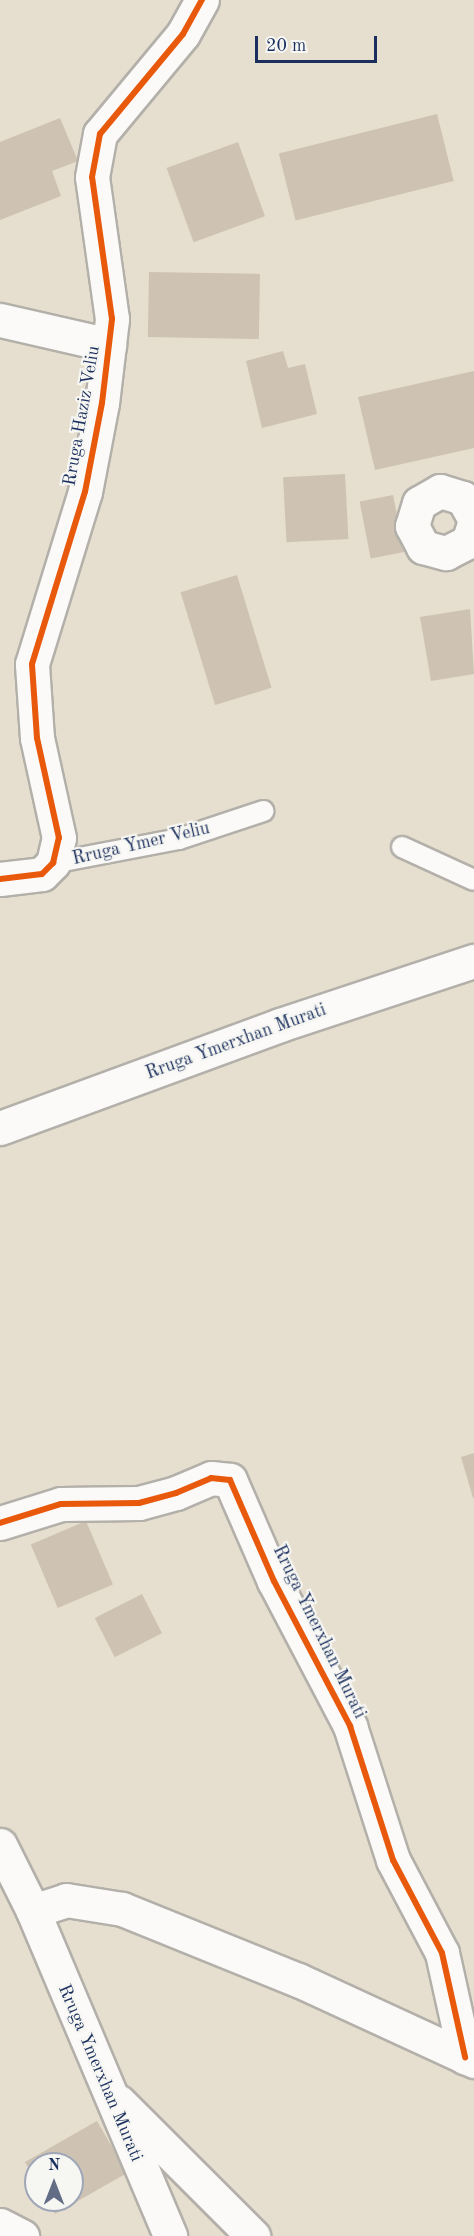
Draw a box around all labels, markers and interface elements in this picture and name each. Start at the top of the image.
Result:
scale bar [258,24,380,62]
text: 20 m [266,37,306,55]
street label: Rruga Haziz Veliu [59,344,105,488]
street label: Rruga Ymer Veliu [70,818,212,870]
street label: Rruga Ymerxhan Murati [143,999,329,1085]
street label: Rruga Ymerxhan Murati [268,1542,370,1722]
street label: Rruga Ymerxhan Murati [53,1981,147,2165]
north arrow [24,2152,84,2212]
text: N [48,2158,60,2174]

